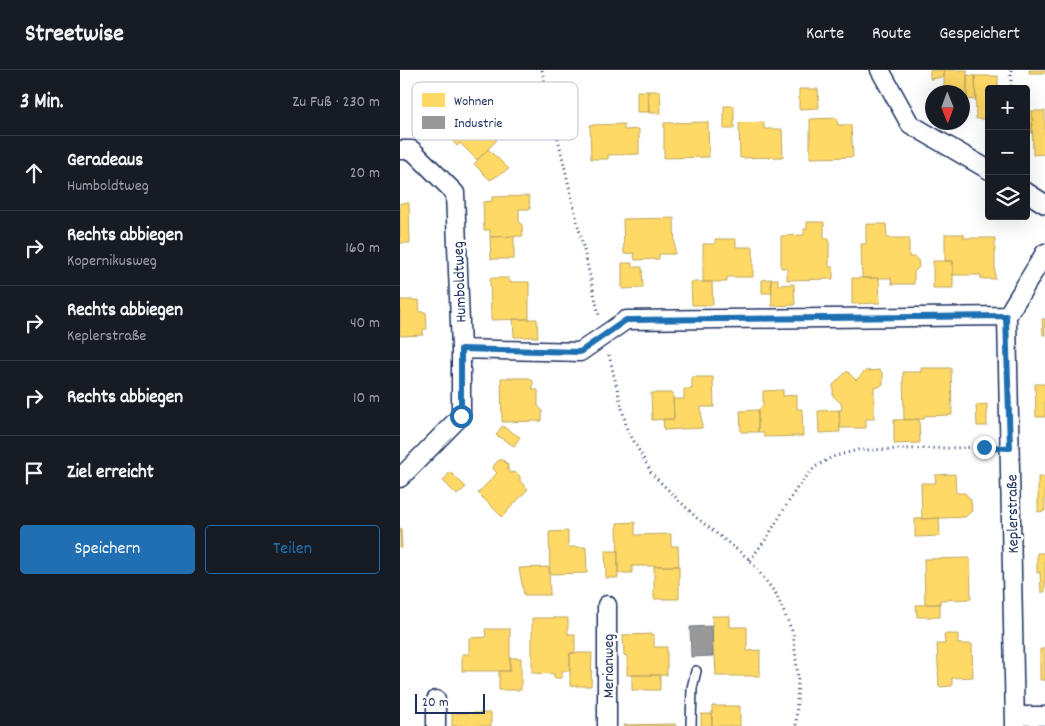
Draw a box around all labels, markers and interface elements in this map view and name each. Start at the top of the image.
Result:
text: Streetwise [25,18,124,52]
text: Karte [806,22,844,47]
text: Route [872,22,911,47]
text: Gespeichert [939,22,1020,47]
legend [412,82,578,140]
north arrow [925,85,970,130]
map controls [985,85,1030,220]
button: + [985,85,1030,130]
text: 3 Min. [20,88,63,118]
text: Zu Fuß · 230 m [292,91,380,114]
text: Wohnen [454,92,494,112]
text: Industrie [454,114,502,134]
button: − [985,130,1030,175]
text: Geradeaus [67,148,143,175]
icon: ahead [20,159,48,187]
text: 20 m [350,162,380,185]
text: Humboldtweg [67,175,149,198]
button: layers [985,175,1030,220]
text: Rechts abbiegen [67,223,183,250]
icon: right [20,234,48,262]
text: 160 m [345,237,380,260]
street label: Humboldtweg [448,241,473,323]
text: Kopernikusweg [67,250,157,273]
text: Rechts abbiegen [67,298,183,325]
icon: right [20,309,48,337]
text: 40 m [350,312,380,335]
text: Keplerstraße [67,325,146,348]
icon: right [20,384,48,412]
text: Rechts abbiegen [67,385,183,412]
text: 10 m [353,387,380,410]
route start [450,405,473,428]
route end [973,436,996,459]
icon: arrive [20,459,48,487]
text: Ziel erreicht [67,460,154,487]
street label: Keplerstraße [1001,474,1026,554]
button: Speichern [20,525,195,574]
button: Teilen [205,525,380,574]
street label: Merianweg [598,634,621,698]
scale bar [415,691,485,714]
text: 20 m [422,693,449,713]

